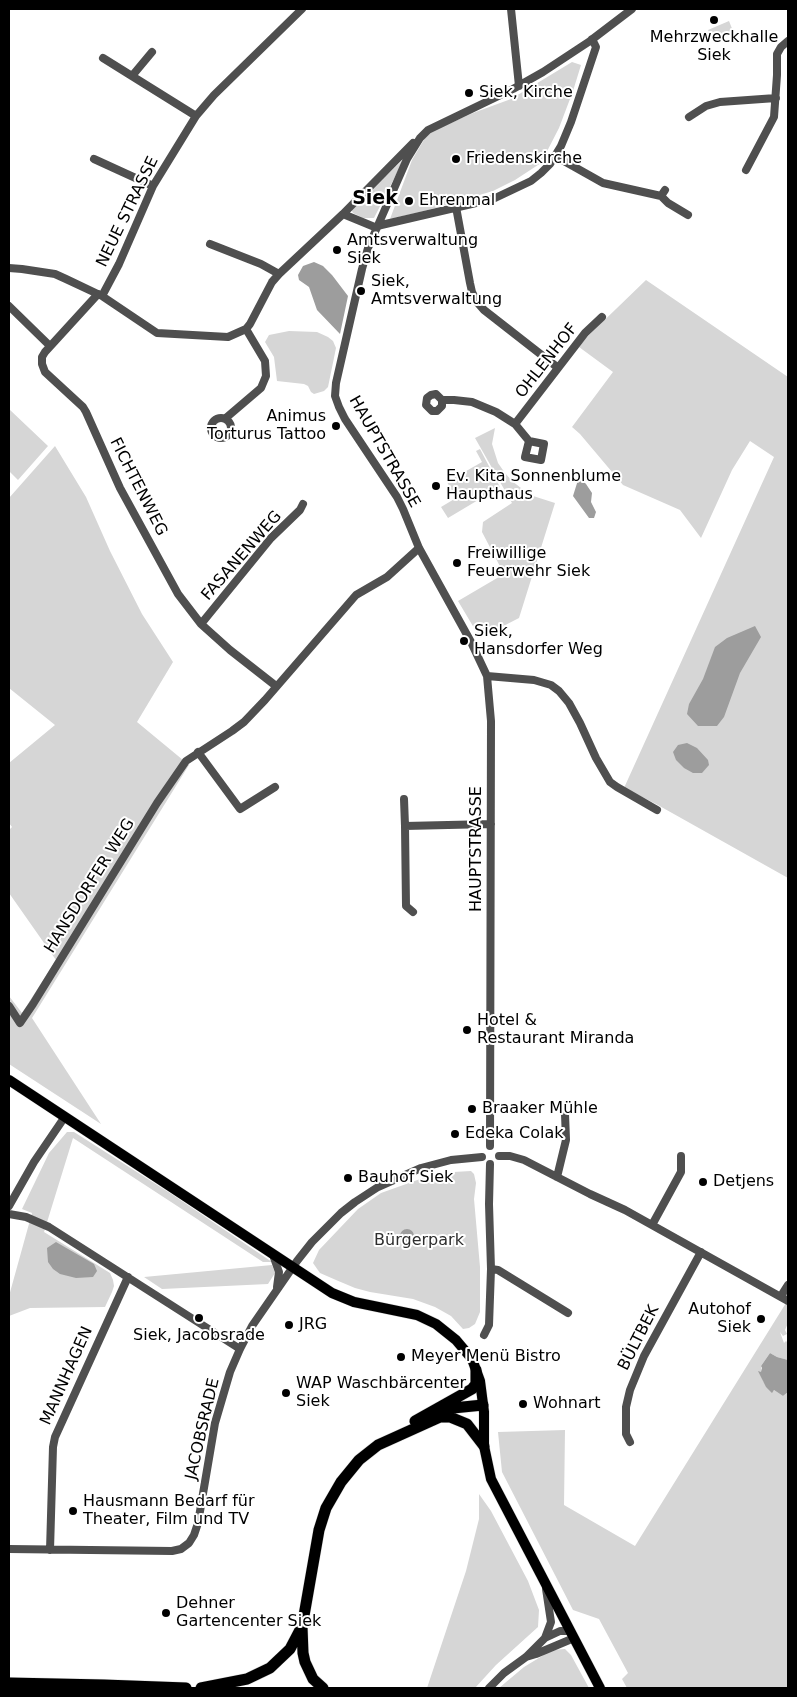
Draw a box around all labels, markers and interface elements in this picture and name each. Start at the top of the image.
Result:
marker: Mehrzweckhalle Siek [708,14,720,26]
place label: Mehrzweckhalle Siek [650,28,778,66]
place label: Siek, Kirche [479,83,573,103]
marker: Siek, Kirche [463,87,475,99]
place label: Friedenskirche [466,149,582,169]
marker: Friedenskirche [450,153,462,165]
street label: NEUE STRASSE [93,154,163,270]
district label: Siek [352,188,398,210]
place label: Ehrenmal [419,191,495,211]
marker: Ehrenmal [403,195,415,207]
place label: Amtsverwaltung Siek [347,231,478,269]
marker: Amtsverwaltung Siek [331,244,343,256]
place label: Siek, Amtsverwaltung [371,272,502,310]
marker: Siek, Amtsverwaltung [355,285,367,297]
street label: OHLENHOF [512,320,582,402]
street label: HAUPTSTRASSE [344,393,424,511]
place label: Animus Torturus Tattoo [207,407,326,445]
marker: Animus Torturus Tattoo [330,420,342,432]
street label: FICHTENWEG [105,435,171,539]
place label: Ev. Kita Sonnenblume Haupthaus [446,467,621,505]
marker: Ev. Kita Sonnenblume Haupthaus [430,480,442,492]
street label: FASANENWEG [198,507,286,605]
place label: Freiwillige Feuerwehr Siek [467,544,590,582]
marker: Freiwillige Feuerwehr Siek [451,557,463,569]
place label: Siek, Hansdorfer Weg [474,622,603,660]
marker: Siek, Hansdorfer Weg [458,635,470,647]
street label: HAUPTSTRASSE [467,786,487,912]
street label: HANSDORFER WEG [41,815,139,957]
place label: Hotel & Restaurant Miranda [477,1011,634,1049]
marker: Hotel & Restaurant Miranda [461,1024,473,1036]
place label: Braaker Mühle [482,1099,598,1119]
marker: Braaker Mühle [466,1103,478,1115]
place label: Edeka Colak [465,1124,563,1144]
marker: Edeka Colak [449,1128,461,1140]
place label: Bauhof Siek [358,1168,453,1188]
marker: Bauhof Siek [342,1172,354,1184]
place label: Detjens [713,1172,774,1192]
marker: Detjens [697,1176,709,1188]
park label: Bürgerpark [374,1231,464,1251]
place label: Autohof Siek [688,1300,751,1338]
street label: BÜLTBEK [614,1302,664,1374]
marker: Siek, Jacobsrade [193,1312,205,1324]
marker: Autohof Siek [755,1313,767,1325]
place label: JRG [299,1315,327,1335]
marker: JRG [283,1319,295,1331]
street label: MANNHAGEN [37,1324,97,1428]
place label: Siek, Jacobsrade [133,1326,265,1346]
place label: Meyer Menü Bistro [411,1347,561,1367]
marker: Meyer Menü Bistro [395,1351,407,1363]
place label: WAP Waschbärcenter Siek [296,1374,466,1412]
street label: JACOBSRADE [182,1376,224,1482]
marker: WAP Waschbärcenter Siek [280,1387,292,1399]
place label: Wohnart [533,1394,601,1414]
marker: Wohnart [517,1398,529,1410]
place label: Hausmann Bedarf für Theater, Film und TV [83,1492,255,1530]
marker: Hausmann Bedarf für Theater, Film und TV [67,1505,79,1517]
place label: Dehner Gartencenter Siek [176,1594,321,1632]
marker: Dehner Gartencenter Siek [160,1607,172,1619]

